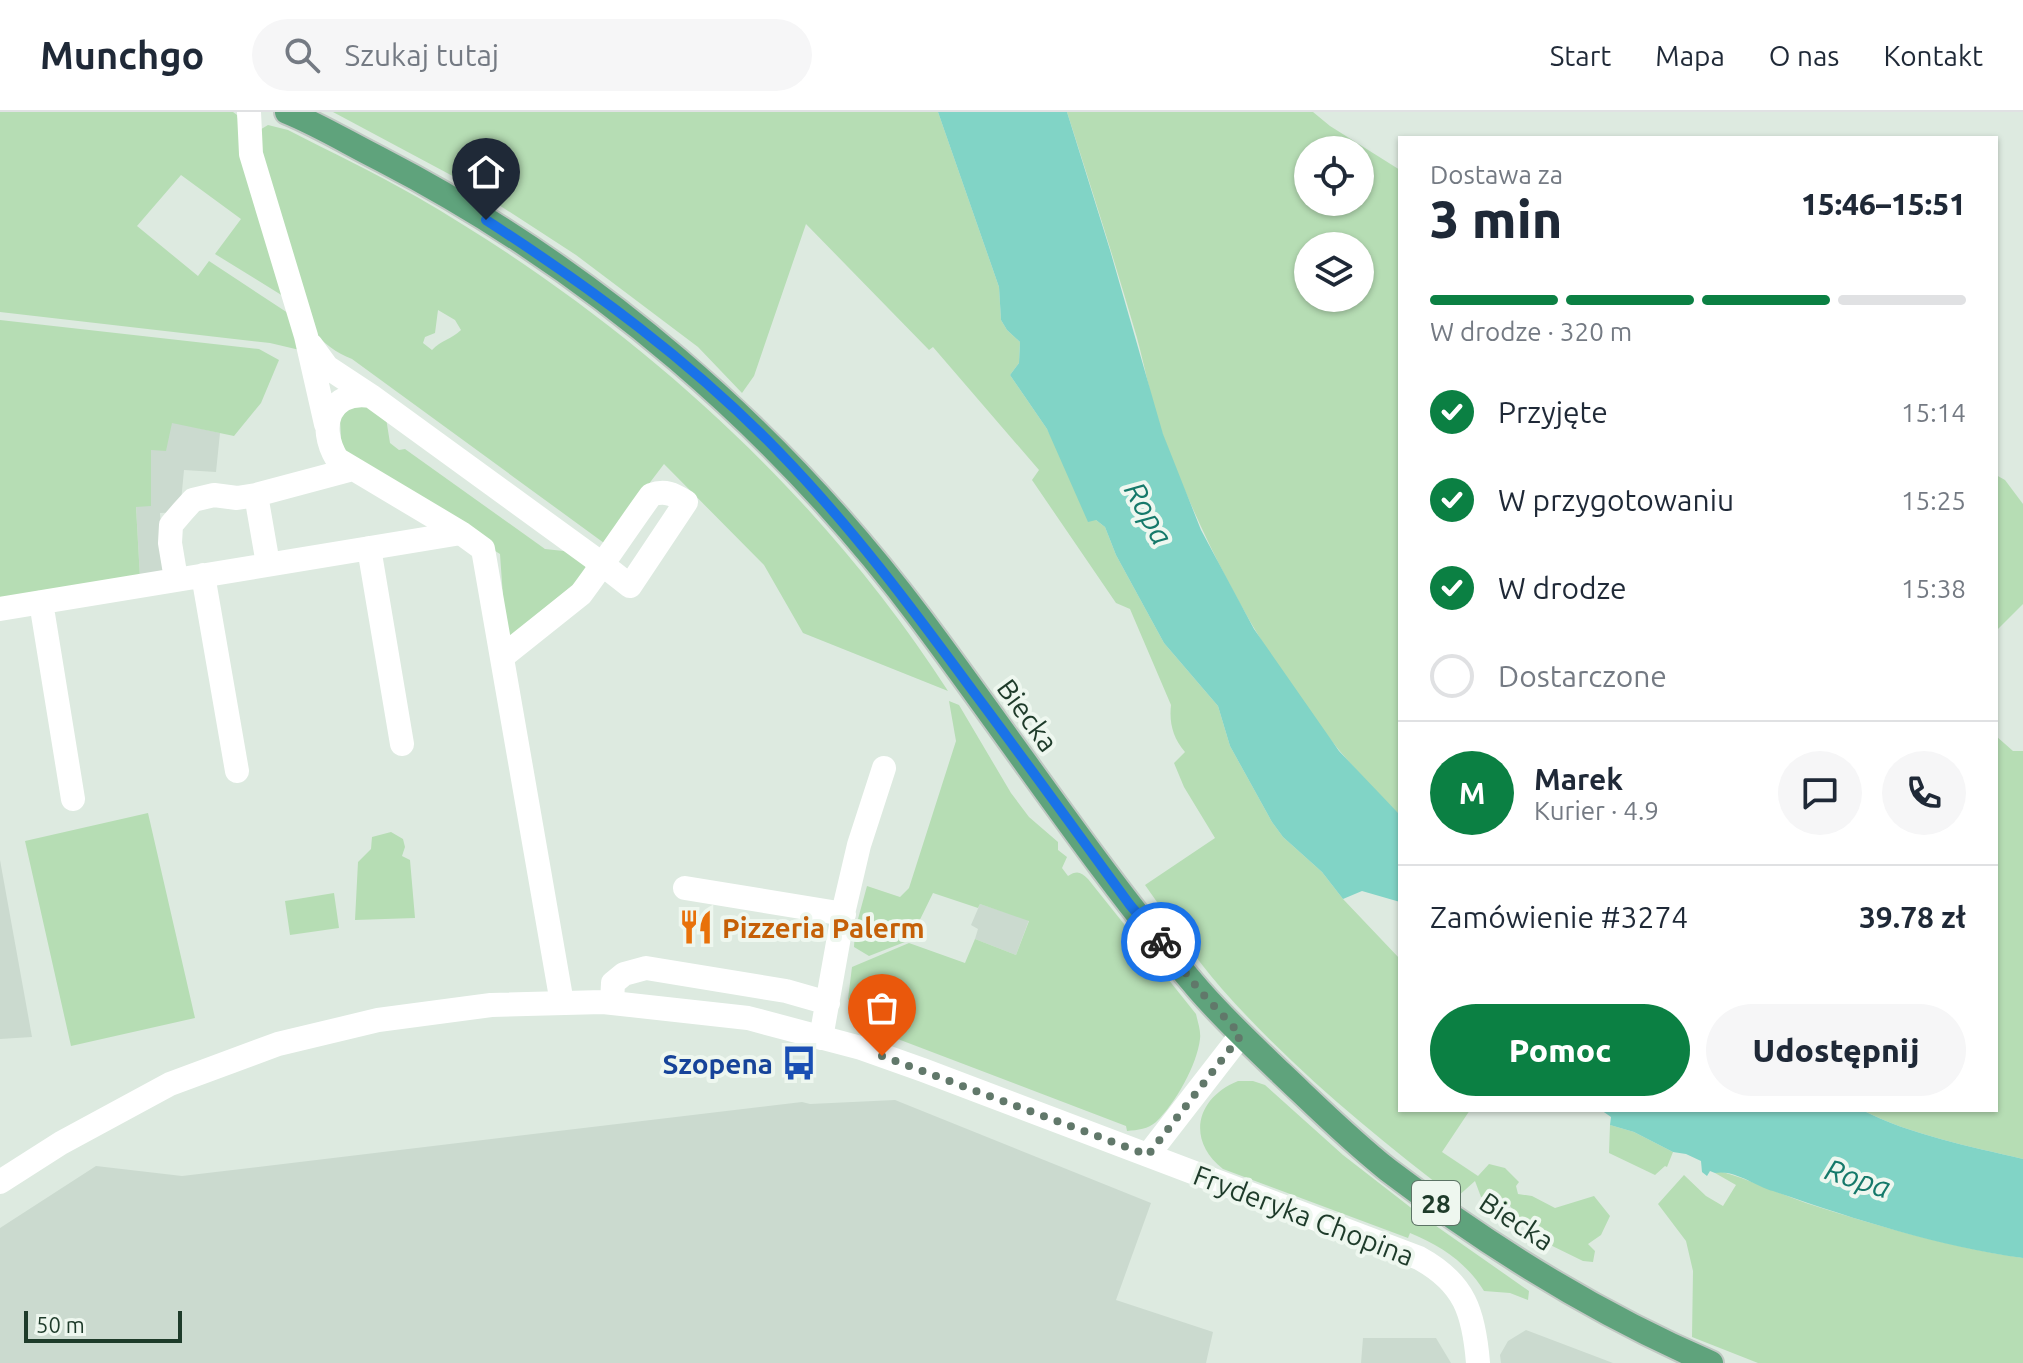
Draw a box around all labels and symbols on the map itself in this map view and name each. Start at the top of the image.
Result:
pin [452,138,520,220]
water label: Ropa [1118,476,1180,550]
street label: Biecka [991,673,1065,757]
courier [1121,902,1201,982]
restaurant icon: Pizzeria Palerm [677,908,715,946]
place label: Pizzeria Palerm [722,912,925,943]
pin [848,974,916,1056]
bus stop icon: Szopena [780,1044,818,1082]
place label: Szopena [662,1048,773,1079]
water label: Ropa [1821,1152,1895,1204]
street label: Fryderyka Chopina [1189,1159,1419,1271]
road number: 28 [1412,1181,1460,1225]
street label: Biecka [1474,1186,1560,1256]
scale bar [24,1307,182,1343]

